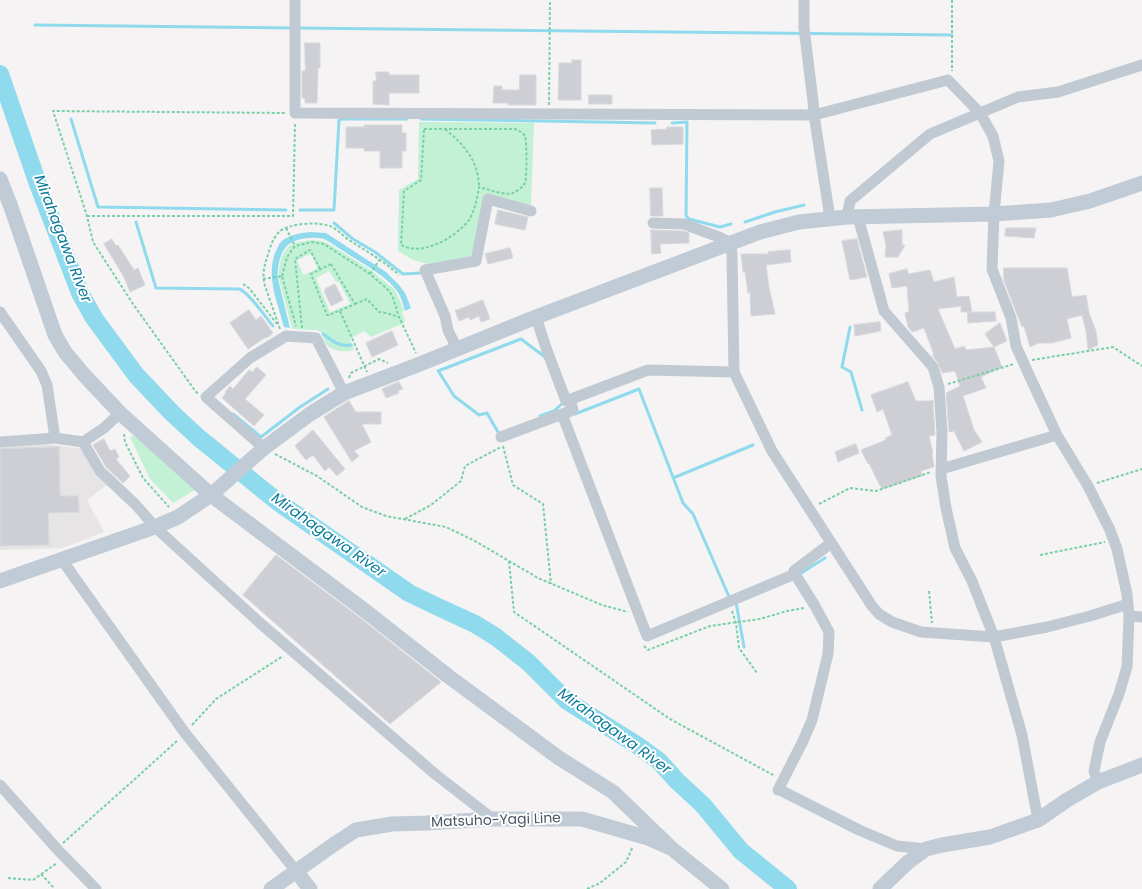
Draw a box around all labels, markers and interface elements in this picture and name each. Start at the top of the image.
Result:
water label: Mirahagawa River [29,173,95,305]
water label: Mirahagawa River [267,490,389,582]
water label: Mirahagawa River [554,685,674,779]
street label: Matsuho-Yagi Line [431,810,561,832]

